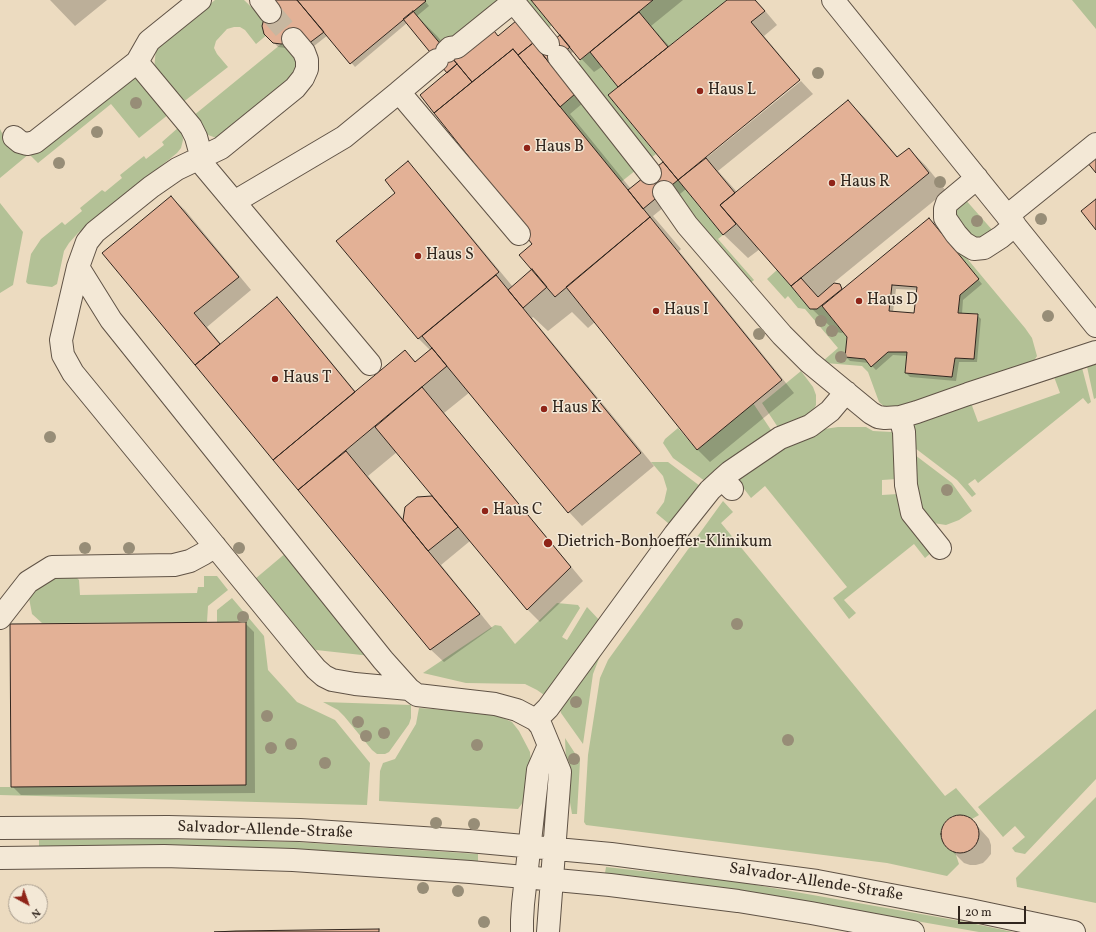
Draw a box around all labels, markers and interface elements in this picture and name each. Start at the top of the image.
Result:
place label: Haus L [708,81,756,101]
marker: Haus L [695,86,705,96]
place label: Haus B [535,138,584,158]
marker: Haus B [522,143,532,153]
place label: Haus R [840,173,890,193]
marker: Haus R [827,178,837,188]
place label: Haus S [426,246,474,266]
marker: Haus S [413,251,423,261]
place label: Haus D [867,291,918,311]
marker: Haus D [854,296,864,306]
place label: Haus I [664,301,709,321]
marker: Haus I [651,306,661,316]
place label: Haus T [283,369,331,389]
marker: Haus T [270,374,280,384]
place label: Haus K [552,399,602,419]
marker: Haus K [539,404,549,414]
place label: Haus C [493,501,543,521]
marker: Haus C [480,506,490,516]
place label: Dietrich-Bonhoeffer-Klinikum [557,533,772,553]
marker: Dietrich-Bonhoeffer-Klinikum [542,537,554,549]
street label: Salvador-Allende-Straße [177,818,353,844]
street label: Salvador-Allende-Straße [728,860,904,906]
north arrow [8,884,48,924]
scale bar [960,898,1028,924]
text: N [28,904,43,921]
text: 20 m [965,905,992,921]

